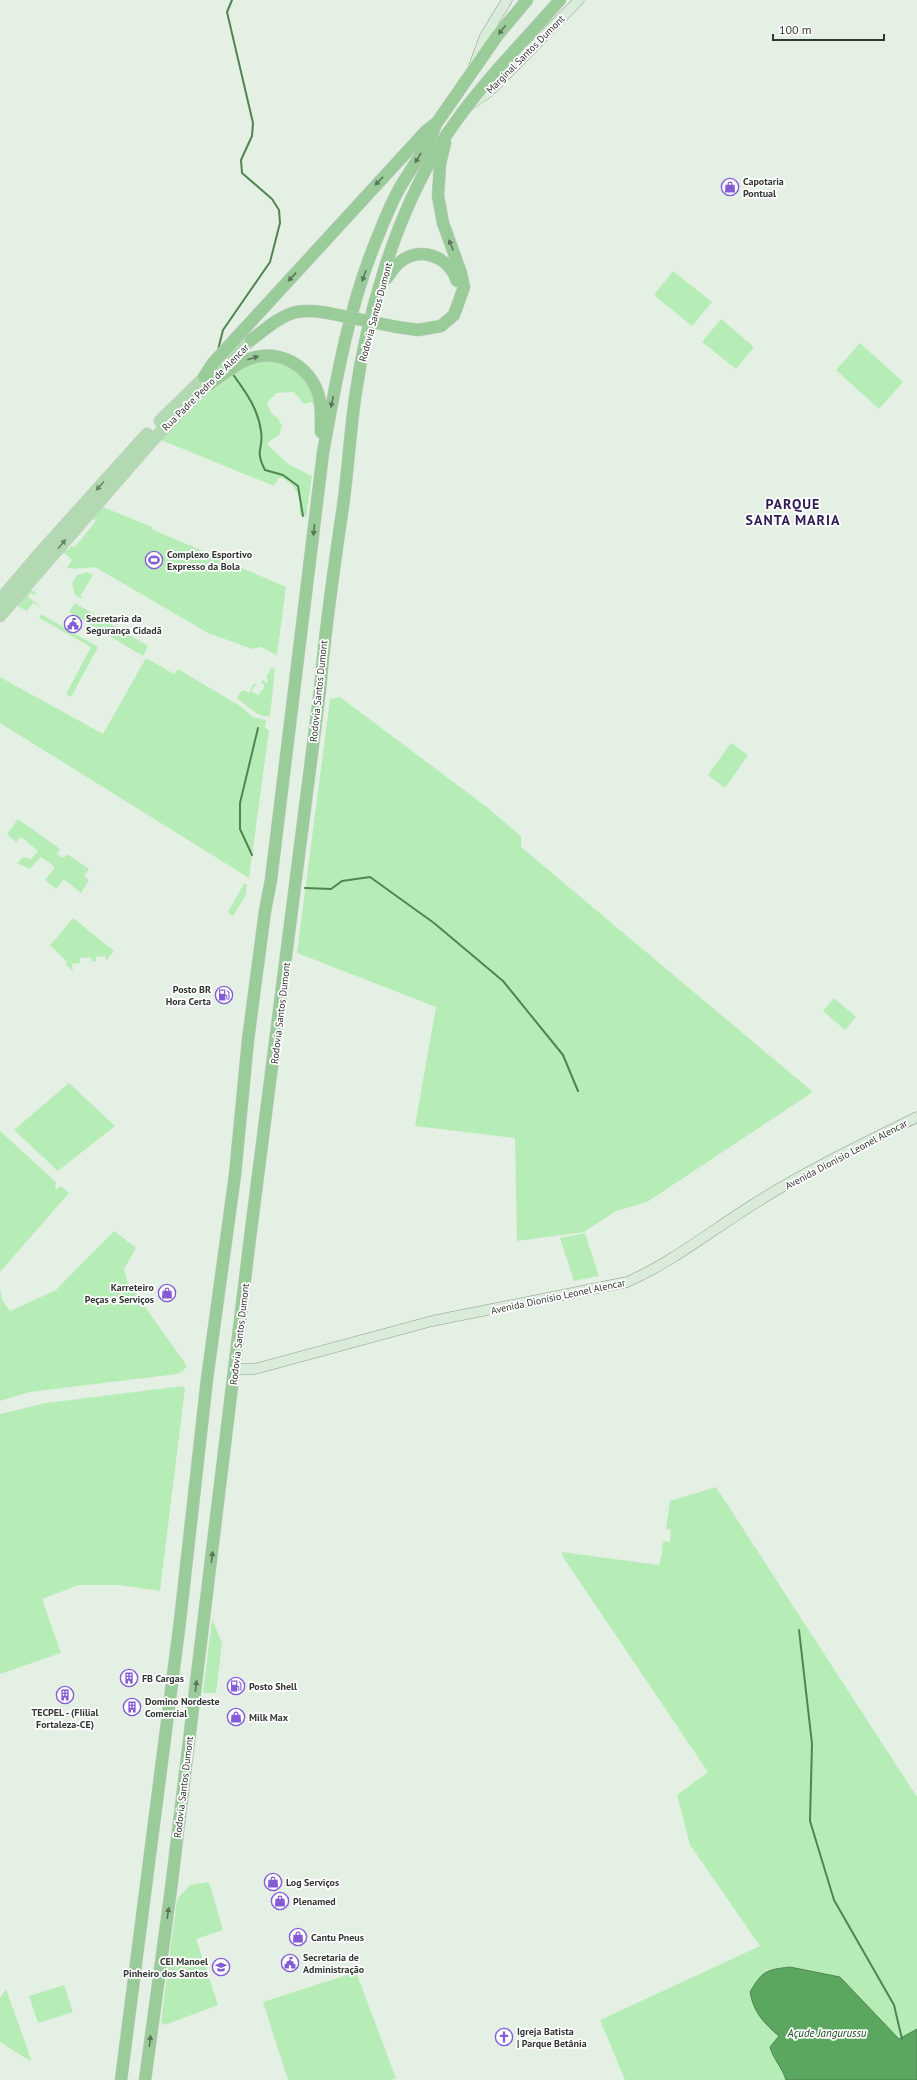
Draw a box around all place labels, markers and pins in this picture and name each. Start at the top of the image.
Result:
place label: Capotaria Pontual [743,175,784,200]
shop icon: Capotaria Pontual [720,177,740,197]
place label: Complexo Esportivo Expresso da Bola [167,548,253,573]
sports icon: Complexo Esportivo Expresso da Bola [144,550,164,570]
place label: Secretaria da Segurança Cidadã [86,612,162,637]
public building icon: Secretaria da Segurança Cidadã [63,614,83,634]
place label: Posto BR Hora Certa [166,983,211,1008]
fuel station icon: Posto BR Hora Certa [214,985,234,1005]
place label: Karreteiro Peças e Serviços [85,1281,155,1306]
shop icon: Karreteiro Peças e Serviços [157,1283,177,1303]
building icon: FB Cargas [119,1668,139,1688]
place label: FB Cargas [142,1672,184,1685]
fuel station icon: Posto Shell [226,1676,246,1696]
place label: Posto Shell [249,1680,297,1693]
building icon: TECPEL - (FIilial Fortaleza-CE) [55,1685,75,1705]
place label: Domino Nordeste Comercial [145,1695,220,1720]
building icon: Domino Nordeste Comercial [122,1697,142,1717]
place label: TECPEL - (FIilial Fortaleza-CE) [32,1706,99,1731]
shop icon: Milk Max [226,1707,246,1727]
place label: Milk Max [249,1711,289,1724]
shop icon: Log Serviços [263,1872,283,1892]
place label: Log Serviços [286,1876,339,1889]
shop icon: Plenamed [270,1891,290,1911]
place label: Plenamed [293,1895,336,1908]
shop icon: Cantu Pneus [288,1927,308,1947]
place label: Cantu Pneus [311,1931,364,1944]
place label: Secretaria de Administração [303,1951,365,1976]
public building icon: Secretaria de Administração [280,1953,300,1973]
place label: CEI Manoel Pinheiro dos Santos [123,1955,208,1980]
school or university icon: CEI Manoel Pinheiro dos Santos [211,1957,231,1977]
place label: Igreja Batista | Parque Betânia [517,2025,587,2050]
church icon: Igreja Batista | Parque Betânia [494,2027,514,2047]

